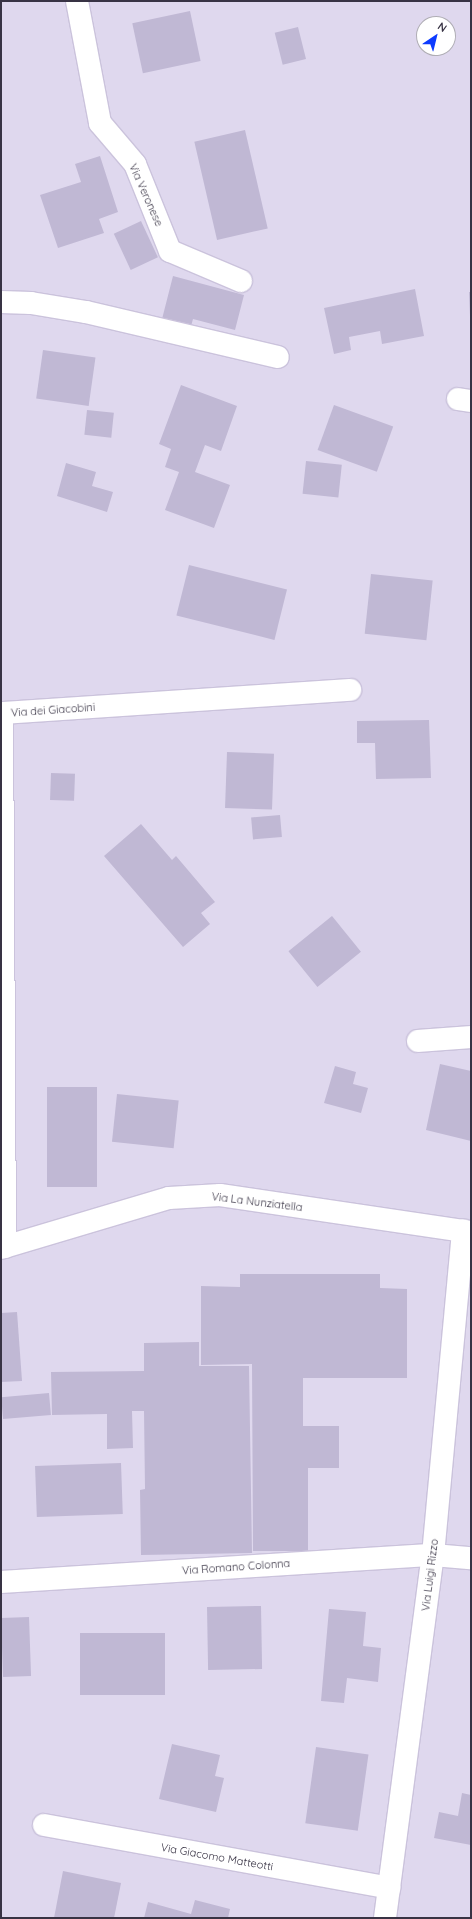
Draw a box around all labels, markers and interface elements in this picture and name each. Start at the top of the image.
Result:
north arrow [416,16,456,56]
text: N [435,19,450,35]
street label: Via Veronese [126,162,166,228]
street label: Via dei Giacobini [10,700,96,720]
street label: Via La Nunziatella [211,1190,303,1214]
street label: Via Luigi Rizzo [419,1538,441,1612]
street label: Via Romano Colonna [182,1557,290,1577]
street label: Via Giacomo Matteotti [160,1841,274,1873]

